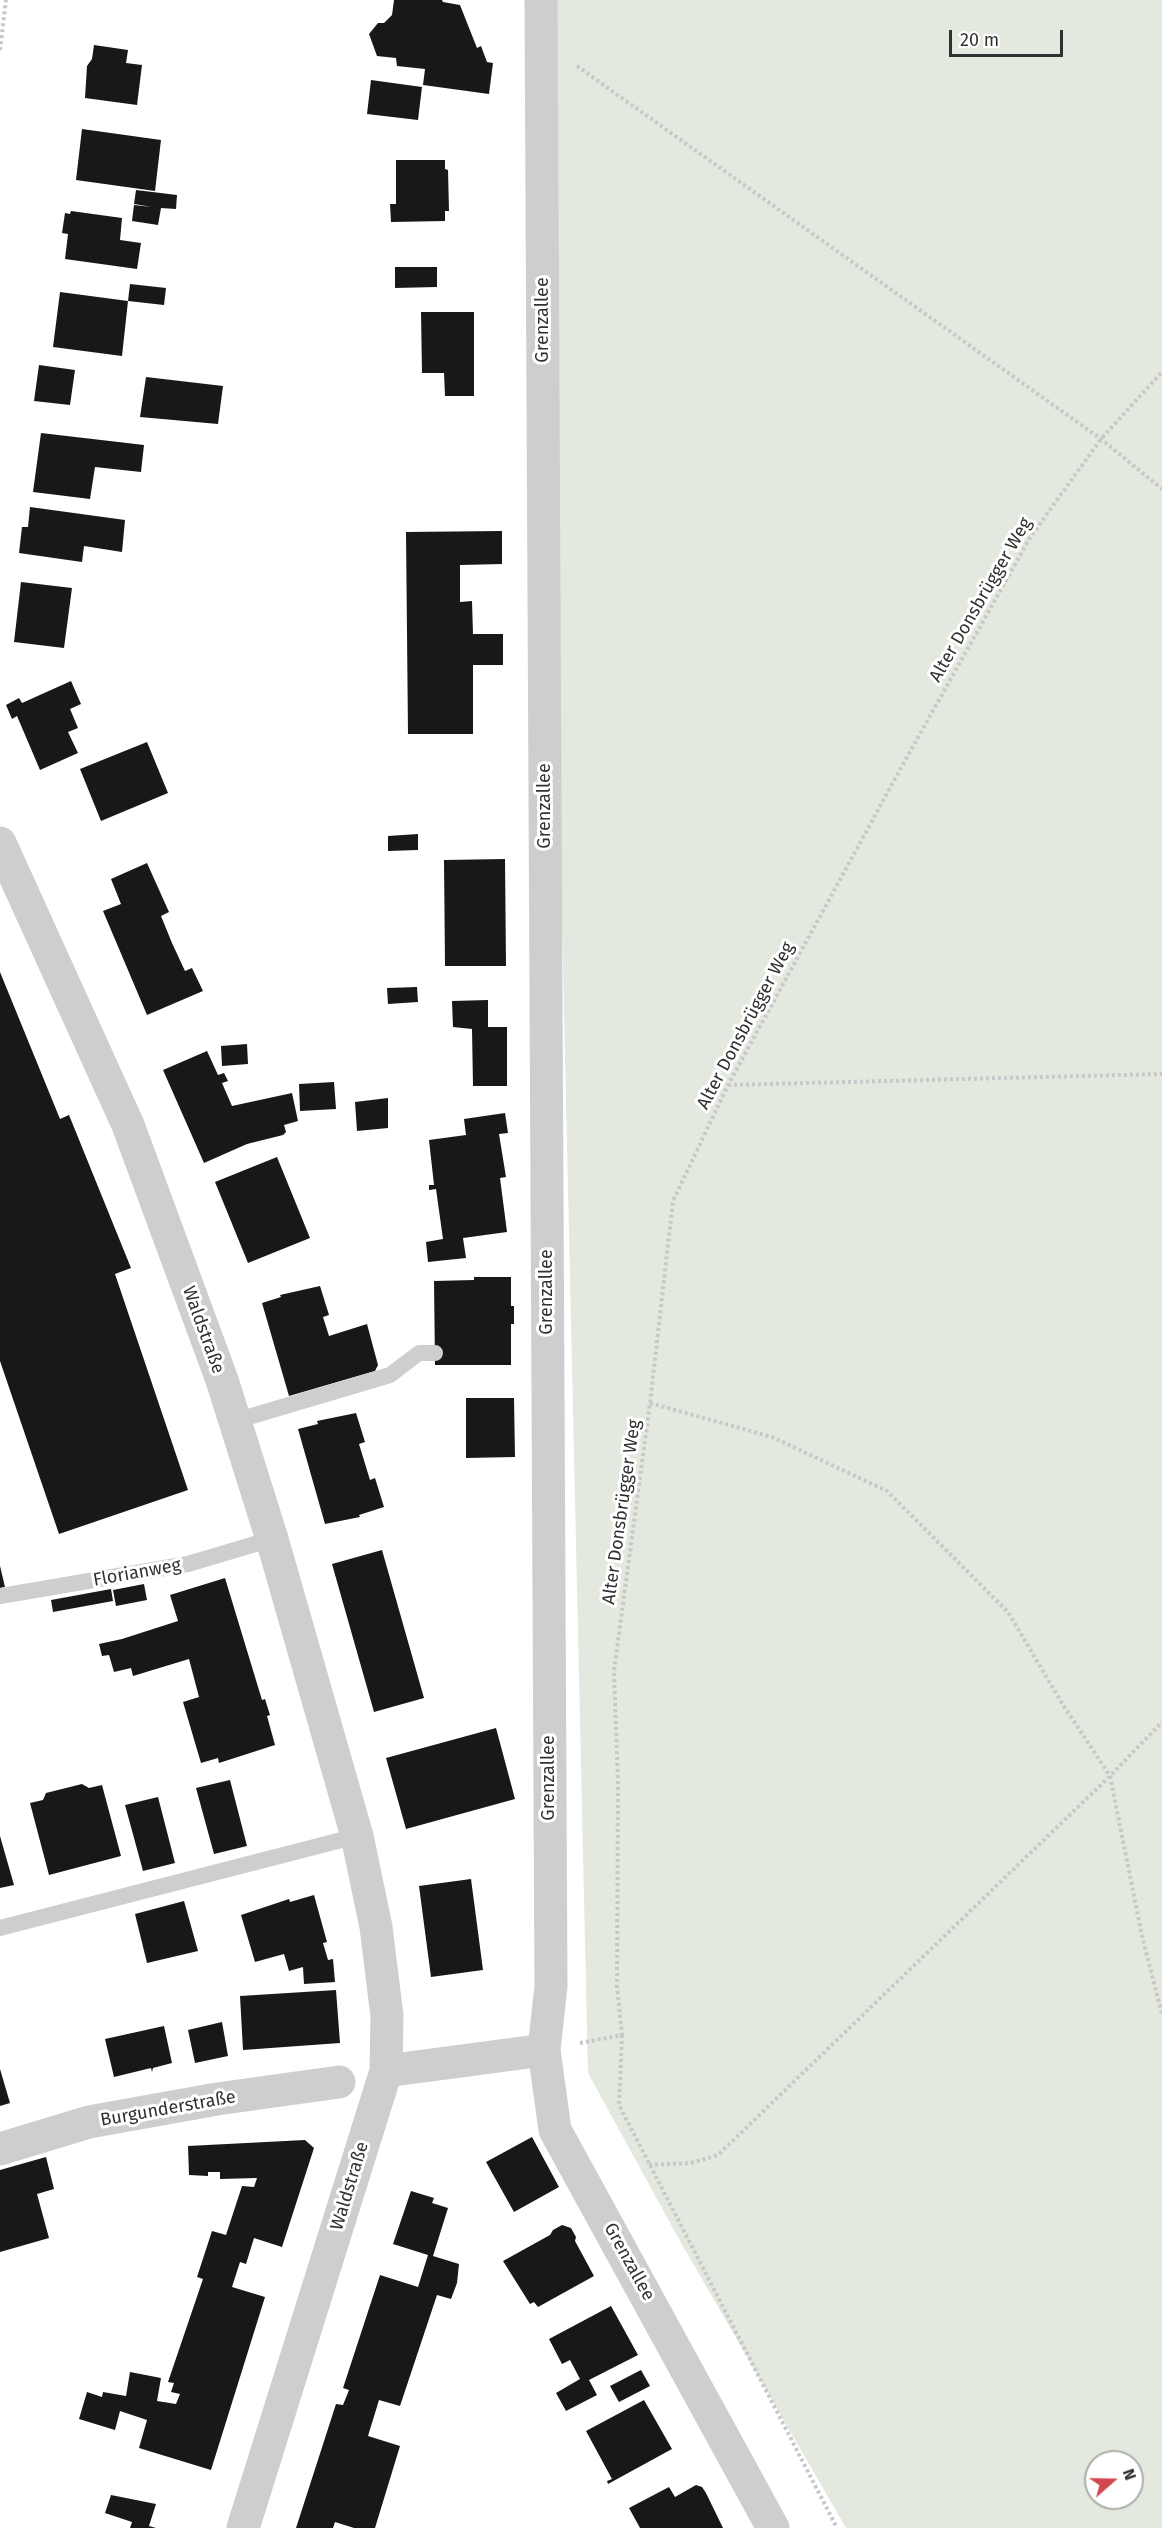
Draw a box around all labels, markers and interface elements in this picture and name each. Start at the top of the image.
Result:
scale bar [952,18,1066,56]
text: 20 m [960,29,999,51]
street label: Grenzallee [532,277,554,363]
street label: Alter Donsbrügger Weg [925,514,1037,686]
street label: Grenzallee [534,763,556,849]
street label: Alter Donsbrügger Weg [693,939,799,1113]
street label: Grenzallee [536,1249,558,1335]
street label: Waldstraße [177,1283,229,1377]
street label: Alter Donsbrügger Weg [598,1418,646,1606]
street label: Florianweg [91,1555,183,1591]
street label: Grenzallee [538,1735,560,1821]
street label: Burgunderstraße [99,2086,237,2132]
street label: Waldstraße [326,2139,374,2233]
street label: Grenzallee [599,2219,659,2305]
north arrow [1084,2450,1144,2510]
text: N [1119,2466,1140,2483]

